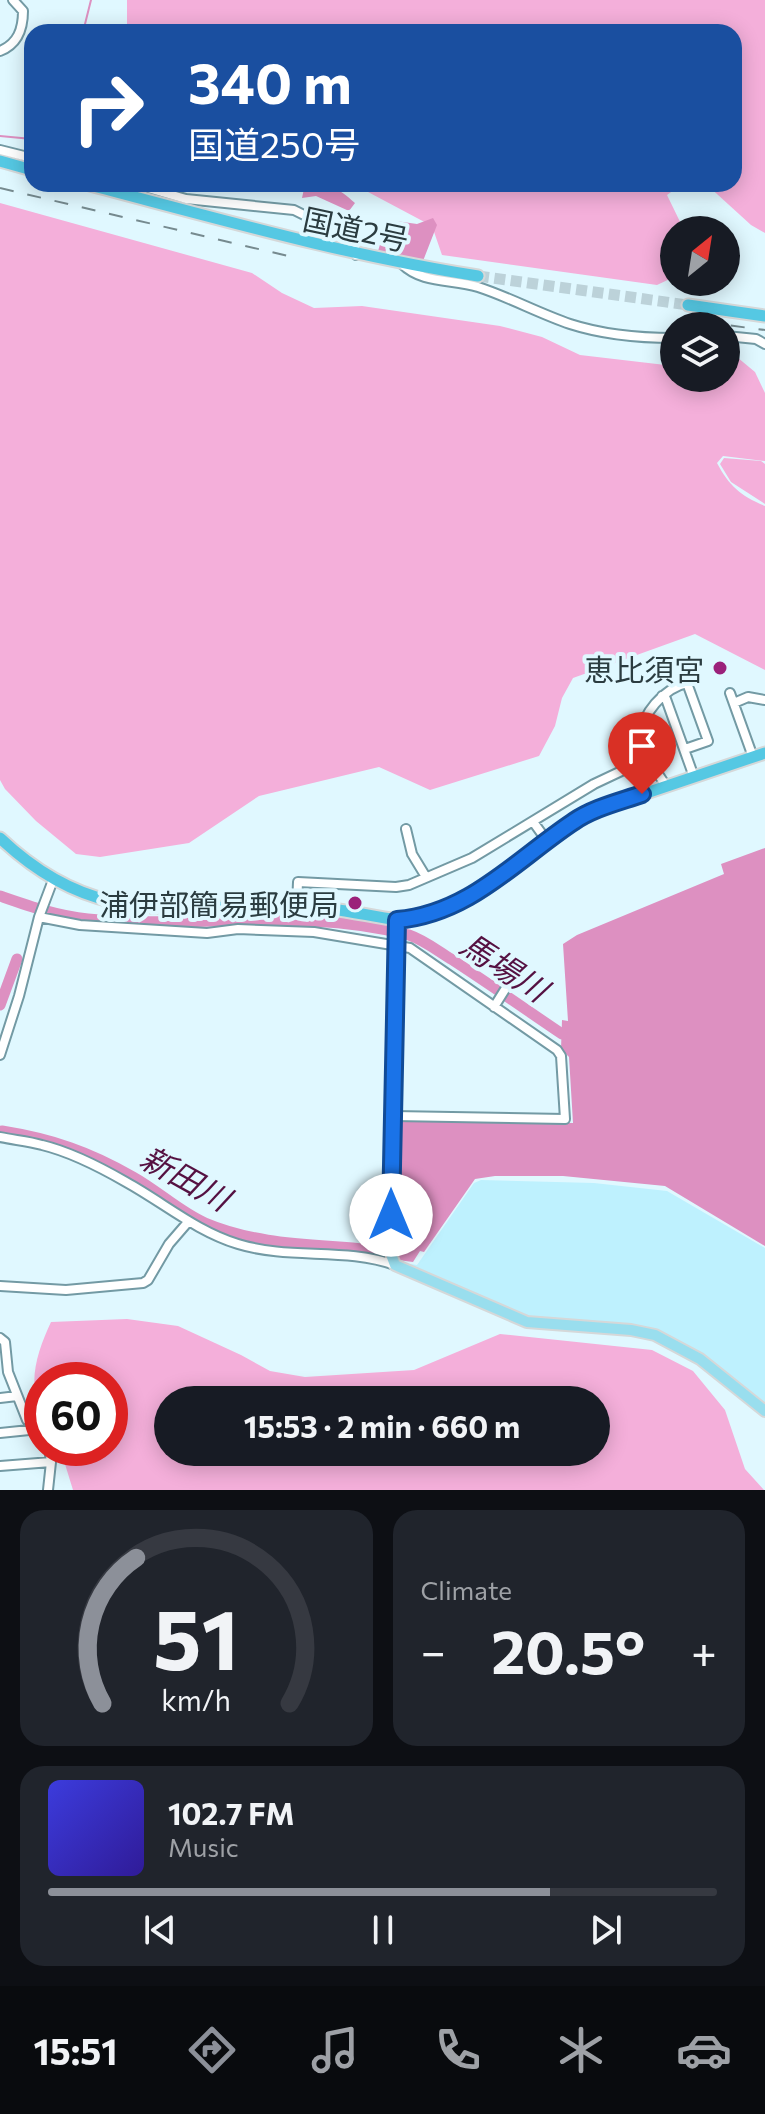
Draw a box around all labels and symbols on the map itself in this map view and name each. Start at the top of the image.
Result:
street label: 国道2号 [300,199,412,257]
north arrow [660,216,740,296]
place label: 恵比須宮 [584,650,704,687]
marker: 恵比須宮 [711,659,729,677]
pin [608,712,676,794]
place label: 浦伊部簡易郵便局 [99,885,339,922]
marker: 浦伊部簡易郵便局 [346,894,364,912]
water label: 馬場川 [454,923,559,1011]
water label: 新田川 [134,1136,240,1219]
position arrow [349,1173,433,1257]
speed limit sign: 60 [24,1362,128,1466]

